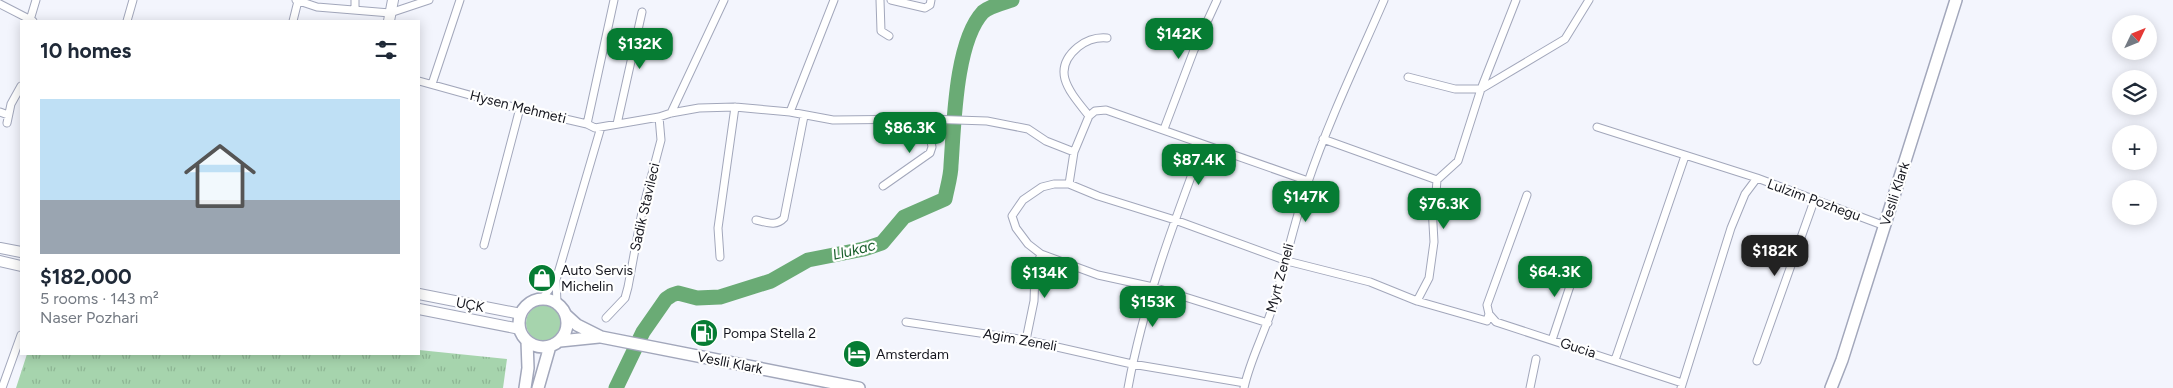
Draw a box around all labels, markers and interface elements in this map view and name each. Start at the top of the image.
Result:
north arrow [2112,15,2158,60]
map controls [2112,15,2157,225]
pin: $142K [1144,18,1214,60]
text: $142K [1156,24,1202,43]
pin: $132K [605,28,675,70]
text: $132K [618,34,662,53]
icon: filters [372,36,400,64]
text: 10 homes [40,38,131,63]
button: layers [2112,70,2157,115]
street label: Hysen Mehmeti [468,87,568,127]
pin: $86.3K [869,112,951,154]
text: $86.3K [884,118,936,137]
button: + [2112,125,2157,170]
icon: home [175,131,265,221]
pin: $87.4K [1158,144,1240,186]
text: $87.4K [1173,150,1225,169]
street label: Veslli Klark [1877,160,1913,228]
street label: Sadik Stavileci [627,161,663,253]
street label: Lulzim Pozhegu [1765,175,1863,225]
pin: $147K [1271,180,1341,223]
button: − [2112,180,2157,225]
text: $147K [1283,187,1329,206]
pin: $76.3K [1403,188,1485,230]
text: $76.3K [1419,194,1469,213]
pin: $182K [1740,234,1810,277]
water label: Llukac [831,236,877,264]
street label: Myrt Zeneli [1263,241,1297,315]
text: $182K [1752,241,1798,260]
pin: $134K [1010,256,1080,299]
pin: $64.3K [1514,256,1596,298]
place label: Auto Servis Michelin [561,262,633,295]
text: $64.3K [1529,262,1581,281]
shop icon: Auto Servis Michelin [527,263,557,293]
text: $134K [1022,263,1068,282]
text: $182,000 [40,264,132,289]
pin: $153K [1118,286,1188,328]
text: 5 rooms · 143 m² [40,289,159,308]
text: $153K [1131,292,1175,311]
street label: UÇK [454,294,486,316]
text: Naser Pozhari [40,308,139,327]
fuel station icon: Pompa Stella 2 [689,318,719,348]
place label: Pompa Stella 2 [723,325,816,342]
street label: Agim Zeneli [982,325,1058,355]
street label: Gucia [1558,334,1598,362]
hotel icon: Amsterdam [842,339,872,369]
place label: Amsterdam [876,346,949,363]
street label: Veslli Klark [696,348,764,378]

